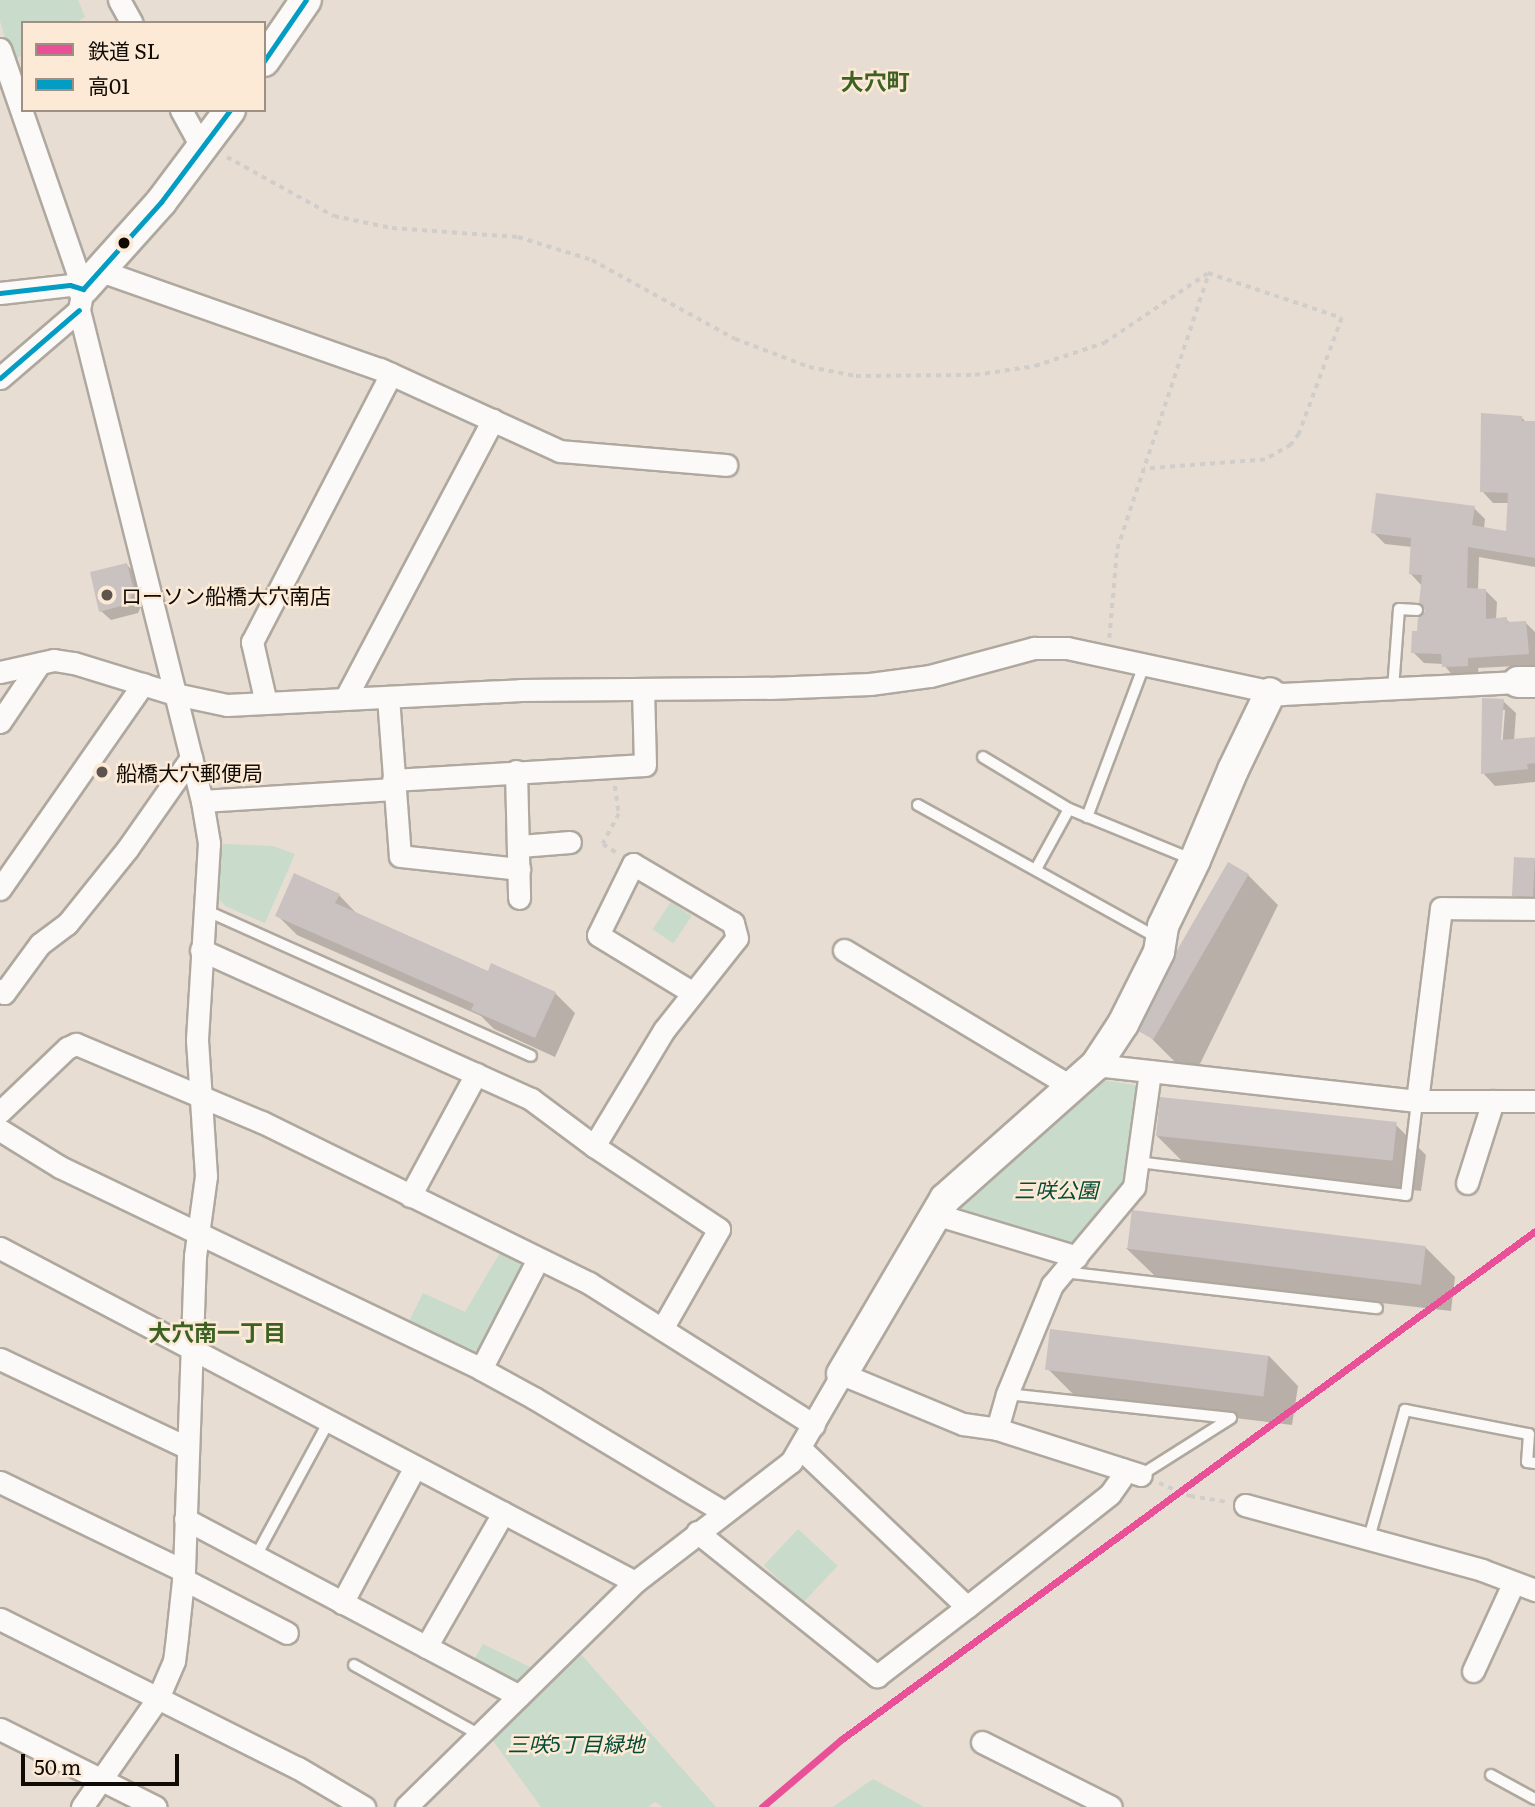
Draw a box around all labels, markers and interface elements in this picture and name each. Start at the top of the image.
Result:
legend [21,21,266,112]
text: 鉄道 SL [88,34,160,65]
district label: 大穴町 [841,66,909,94]
text: 高01 [88,69,130,100]
unlabelled marker [117,236,131,250]
place label: ローソン船橋大穴南店 [121,582,331,608]
marker: ローソン船橋大穴南店 [99,587,115,603]
place label: 船橋大穴郵便局 [116,759,263,785]
marker: 船橋大穴郵便局 [94,764,110,780]
park label: 三咲公園 [1014,1176,1098,1202]
district label: 大穴南一丁目 [148,1317,286,1345]
park label: 三咲5丁目緑地 [508,1730,644,1756]
scale bar [24,1741,182,1785]
text: 50 m [34,1750,81,1781]

